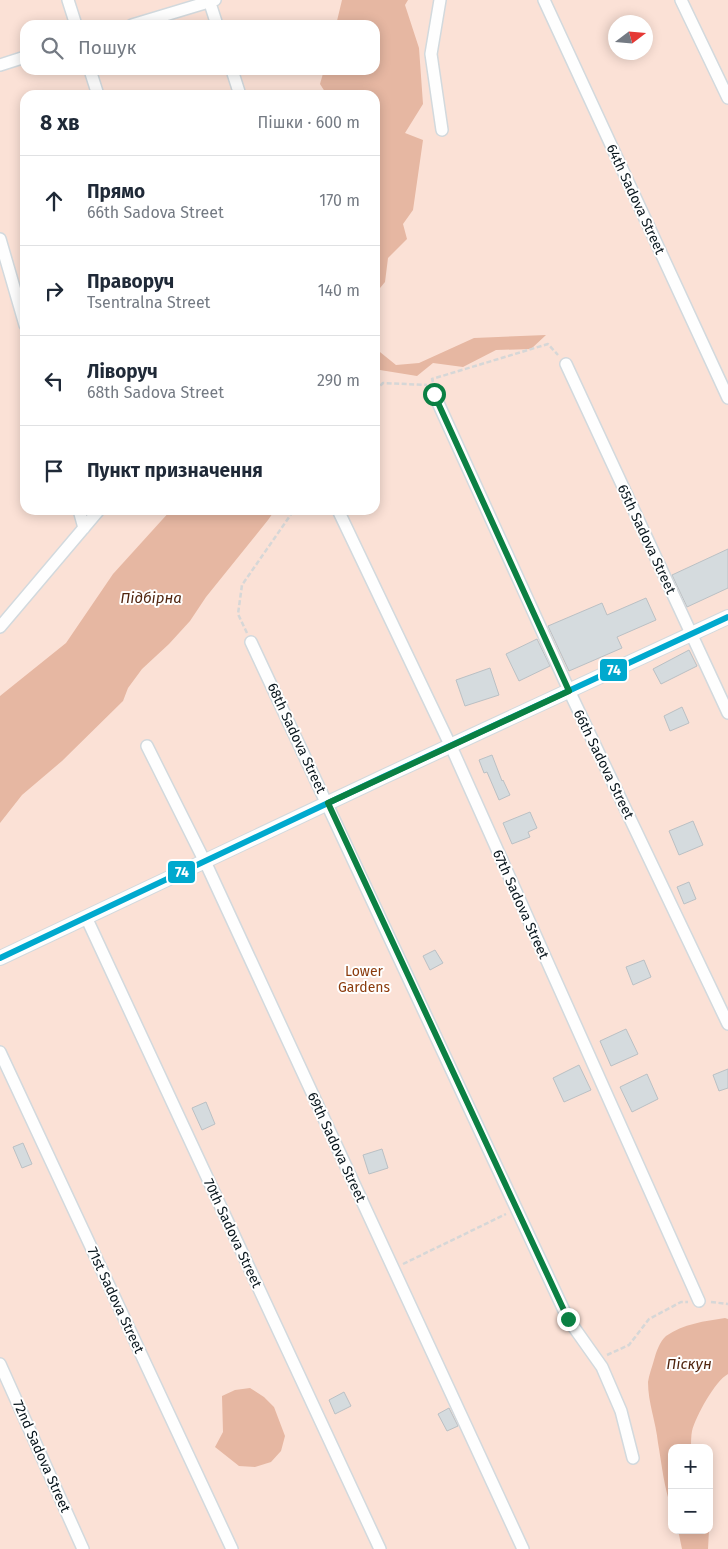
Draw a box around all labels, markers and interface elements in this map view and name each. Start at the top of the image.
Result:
north arrow [608,15,653,60]
search box [20,20,380,75]
icon: search [38,34,66,62]
text: Пошук [78,36,136,59]
text: 8 хв [40,110,80,136]
text: Пішки · 600 m [257,113,360,132]
street label: 64th Sadova Street [603,141,669,258]
text: Прямо [87,180,145,203]
icon: ahead [40,187,68,215]
text: 170 m [319,191,360,210]
text: 66th Sadova Street [87,203,224,222]
text: Праворуч [87,270,174,293]
icon: right [40,277,68,305]
text: 140 m [318,281,360,300]
text: Tsentralna Street [87,293,210,312]
text: Ліворуч [87,360,158,383]
icon: left [40,367,68,395]
text: 290 m [317,371,360,390]
text: 68th Sadova Street [87,383,224,402]
route start [423,383,446,406]
icon: arrive [40,457,68,485]
text: Пункт призначення [87,459,263,482]
street label: 65th Sadova Street [614,482,680,598]
water label: Підбірна [120,589,182,607]
line badge: 74 [599,658,628,682]
text: 74 [607,662,621,679]
street label: 68th Sadova Street [264,680,330,797]
street label: 66th Sadova Street [570,707,638,823]
street label: 67th Sadova Street [489,847,553,962]
line badge: 74 [167,860,196,884]
text: 74 [175,864,189,881]
park label: Lower Gardens [338,963,391,996]
street label: 69th Sadova Street [304,1090,370,1206]
street label: 70th Sadova Street [200,1176,266,1291]
street label: 71st Sadova Street [84,1244,148,1357]
route end [557,1308,580,1331]
water label: Піскун [666,1355,712,1373]
street label: 72nd Sadova Street [9,1398,74,1516]
map controls [668,1444,713,1534]
button: + [668,1444,713,1489]
button: − [668,1489,713,1534]

